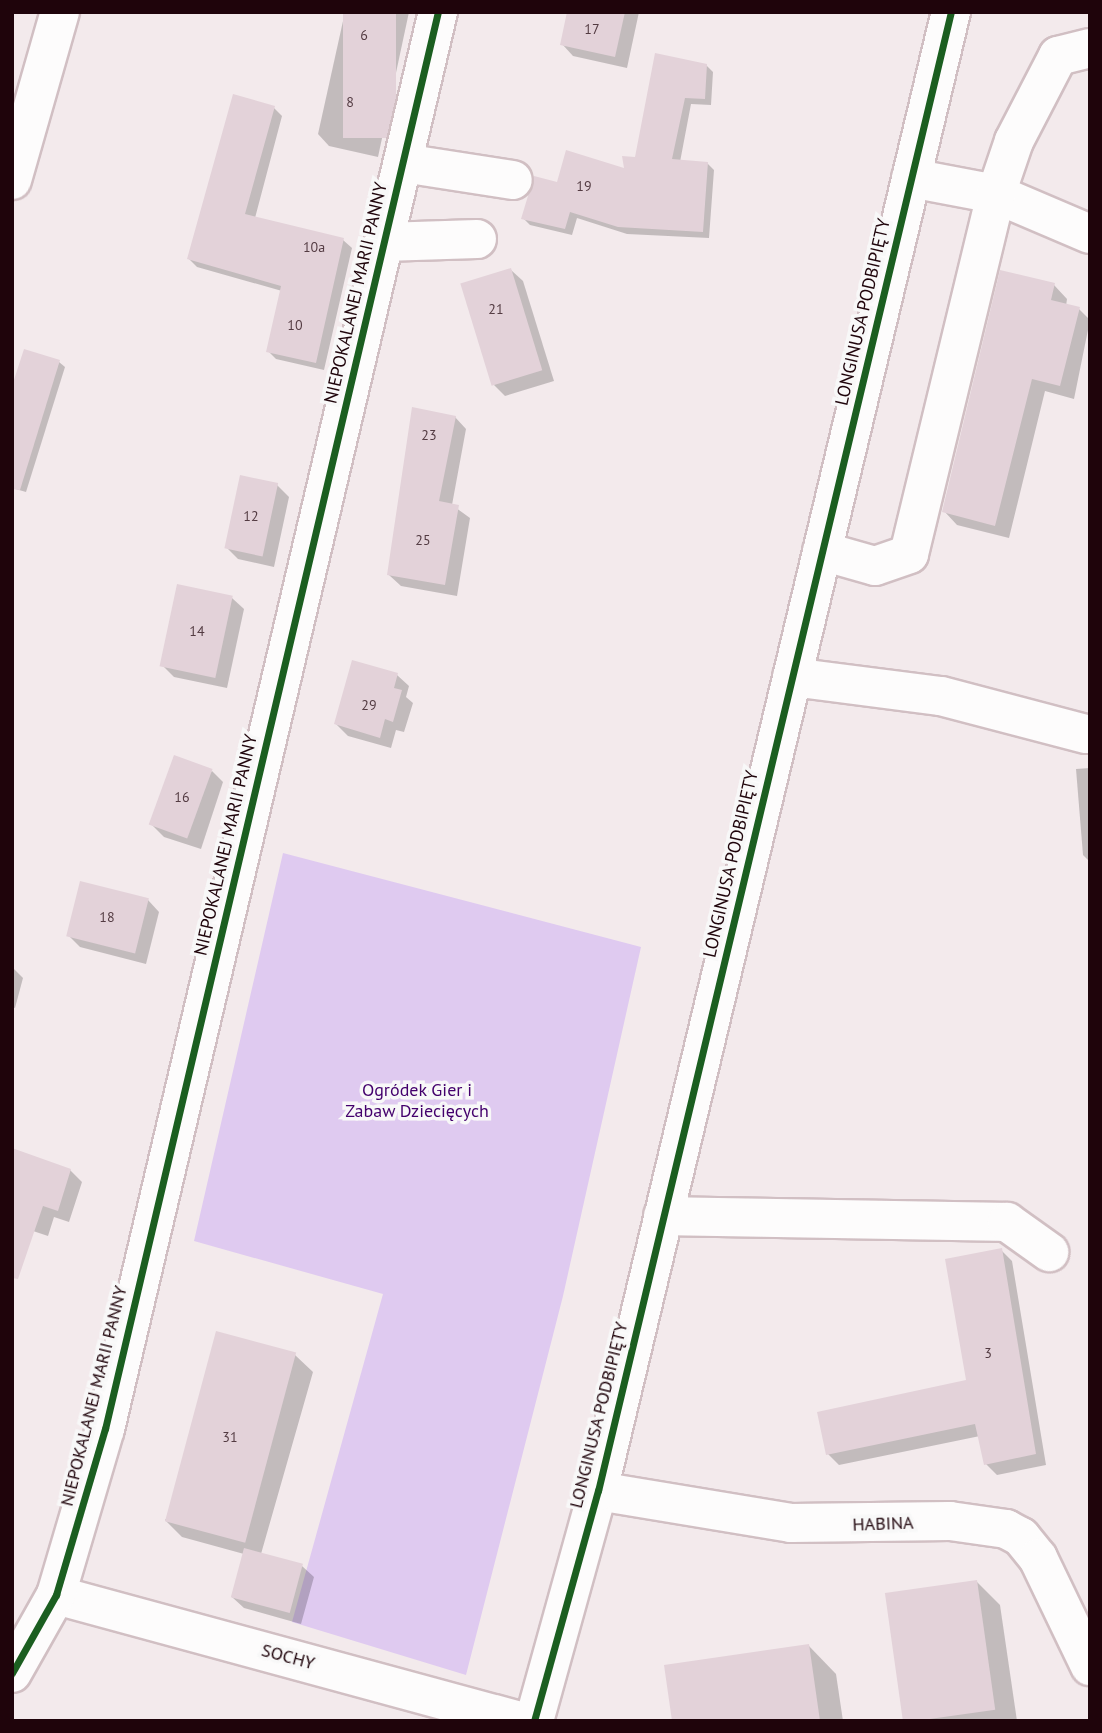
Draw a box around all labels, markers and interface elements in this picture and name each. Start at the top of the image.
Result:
house number: 17 [584,21,600,37]
house number: 6 [360,27,368,43]
house number: 8 [346,94,354,110]
house number: 19 [576,178,592,194]
street label: NIEPOKALANEJ MARII PANNY [320,180,392,406]
street label: LONGINUSA PODBIPIĘTY [831,216,895,408]
house number: 10a [303,239,325,255]
house number: 21 [488,301,504,317]
house number: 10 [287,317,303,333]
house number: 23 [421,427,437,443]
house number: 12 [243,508,259,524]
house number: 25 [415,532,431,548]
house number: 14 [189,623,205,639]
house number: 29 [361,697,377,713]
street label: NIEPOKALANEJ MARII PANNY [190,732,262,958]
street label: LONGINUSA PODBIPIĘTY [699,768,763,960]
house number: 16 [174,789,190,805]
house number: 18 [99,909,115,925]
park label: Ogródek Gier i Zabaw Dziecięcych [345,1080,489,1122]
street label: NIEPOKALANEJ MARII PANNY [56,1284,132,1508]
street label: LONGINUSA PODBIPIĘTY [565,1319,633,1511]
house number: 3 [984,1345,992,1361]
house number: 31 [222,1429,238,1445]
street label: HABINA [852,1512,914,1536]
street label: SOCHY [259,1640,317,1674]

